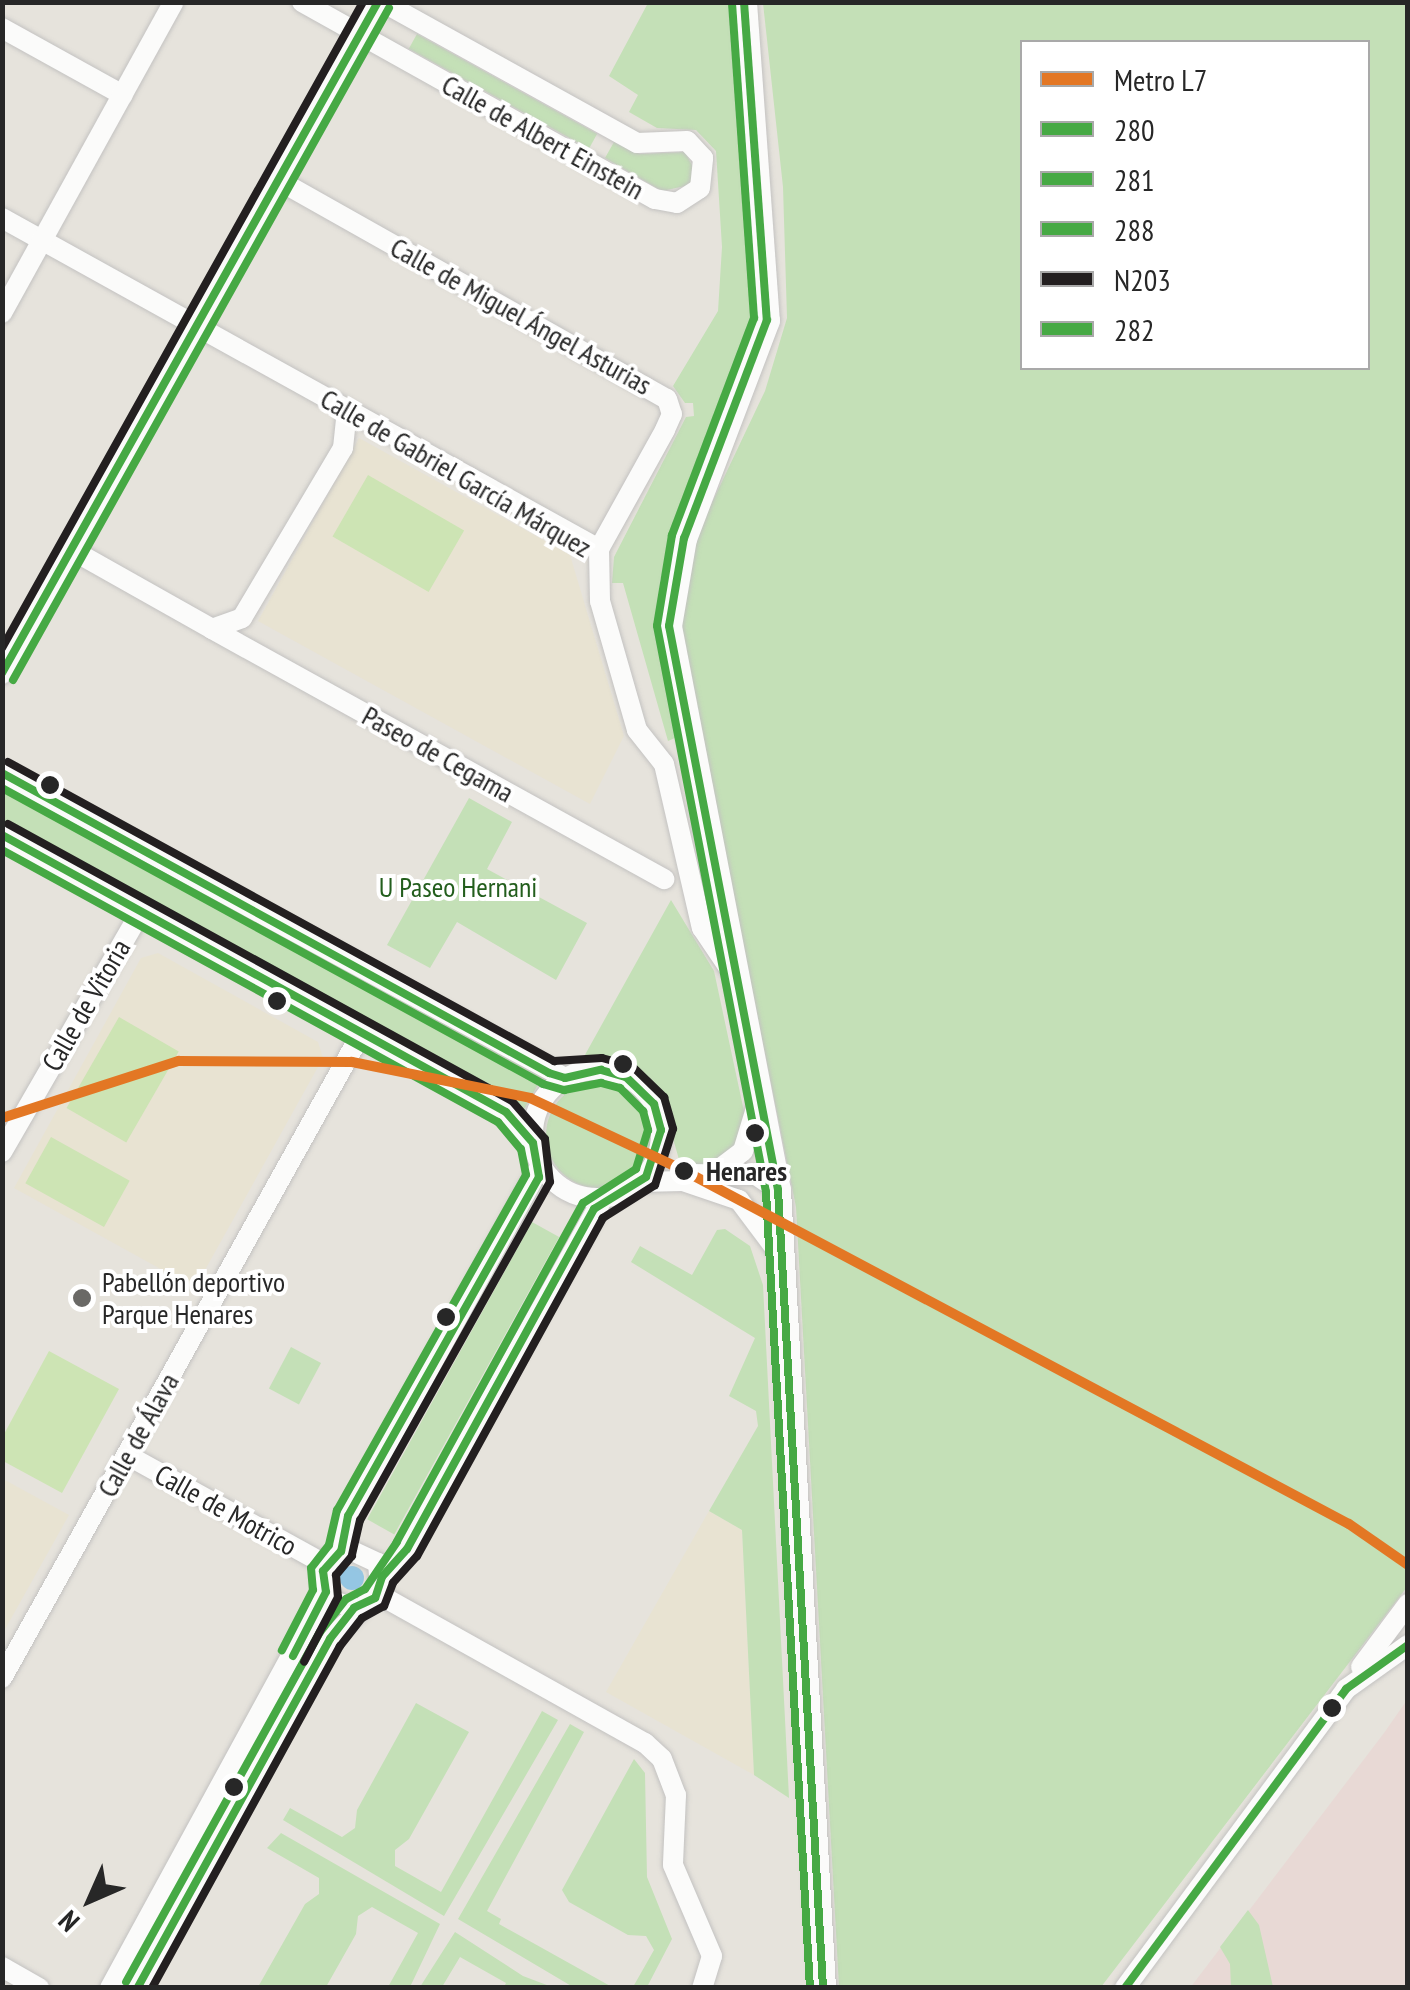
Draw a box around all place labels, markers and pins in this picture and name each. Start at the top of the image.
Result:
unlabelled marker [40,775,60,795]
unlabelled marker [267,991,287,1011]
unlabelled marker [613,1054,633,1074]
unlabelled marker [745,1123,765,1143]
place label: Henares [706,1154,787,1188]
marker: Henares [671,1158,697,1184]
place label: Pabellón deportivo Parque Henares [102,1265,285,1331]
marker: Pabellón deportivo Parque Henares [71,1287,93,1309]
unlabelled marker [436,1307,456,1327]
unlabelled marker [1322,1698,1342,1718]
unlabelled marker [224,1777,244,1797]

